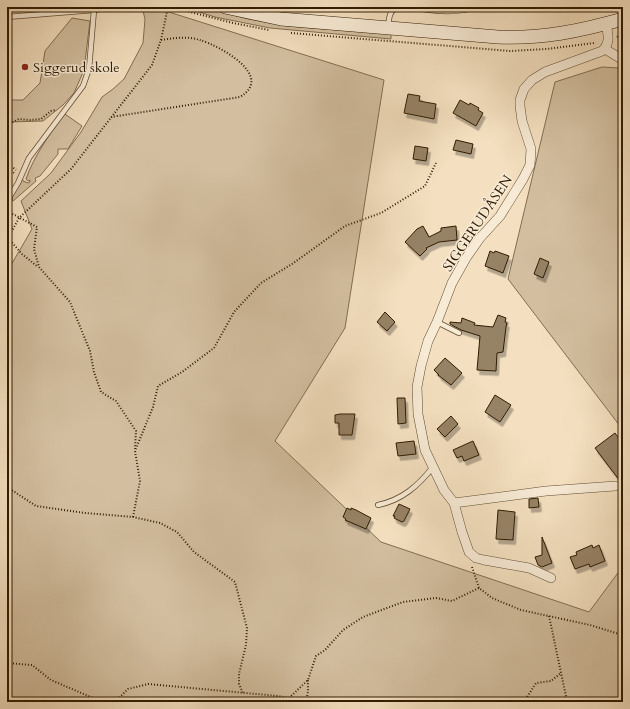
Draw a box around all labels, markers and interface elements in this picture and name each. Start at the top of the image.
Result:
place label: Siggerud skole [33,58,120,77]
marker: Siggerud skole [20,62,30,72]
street label: SIGGERUDÅSEN [438,171,517,275]

